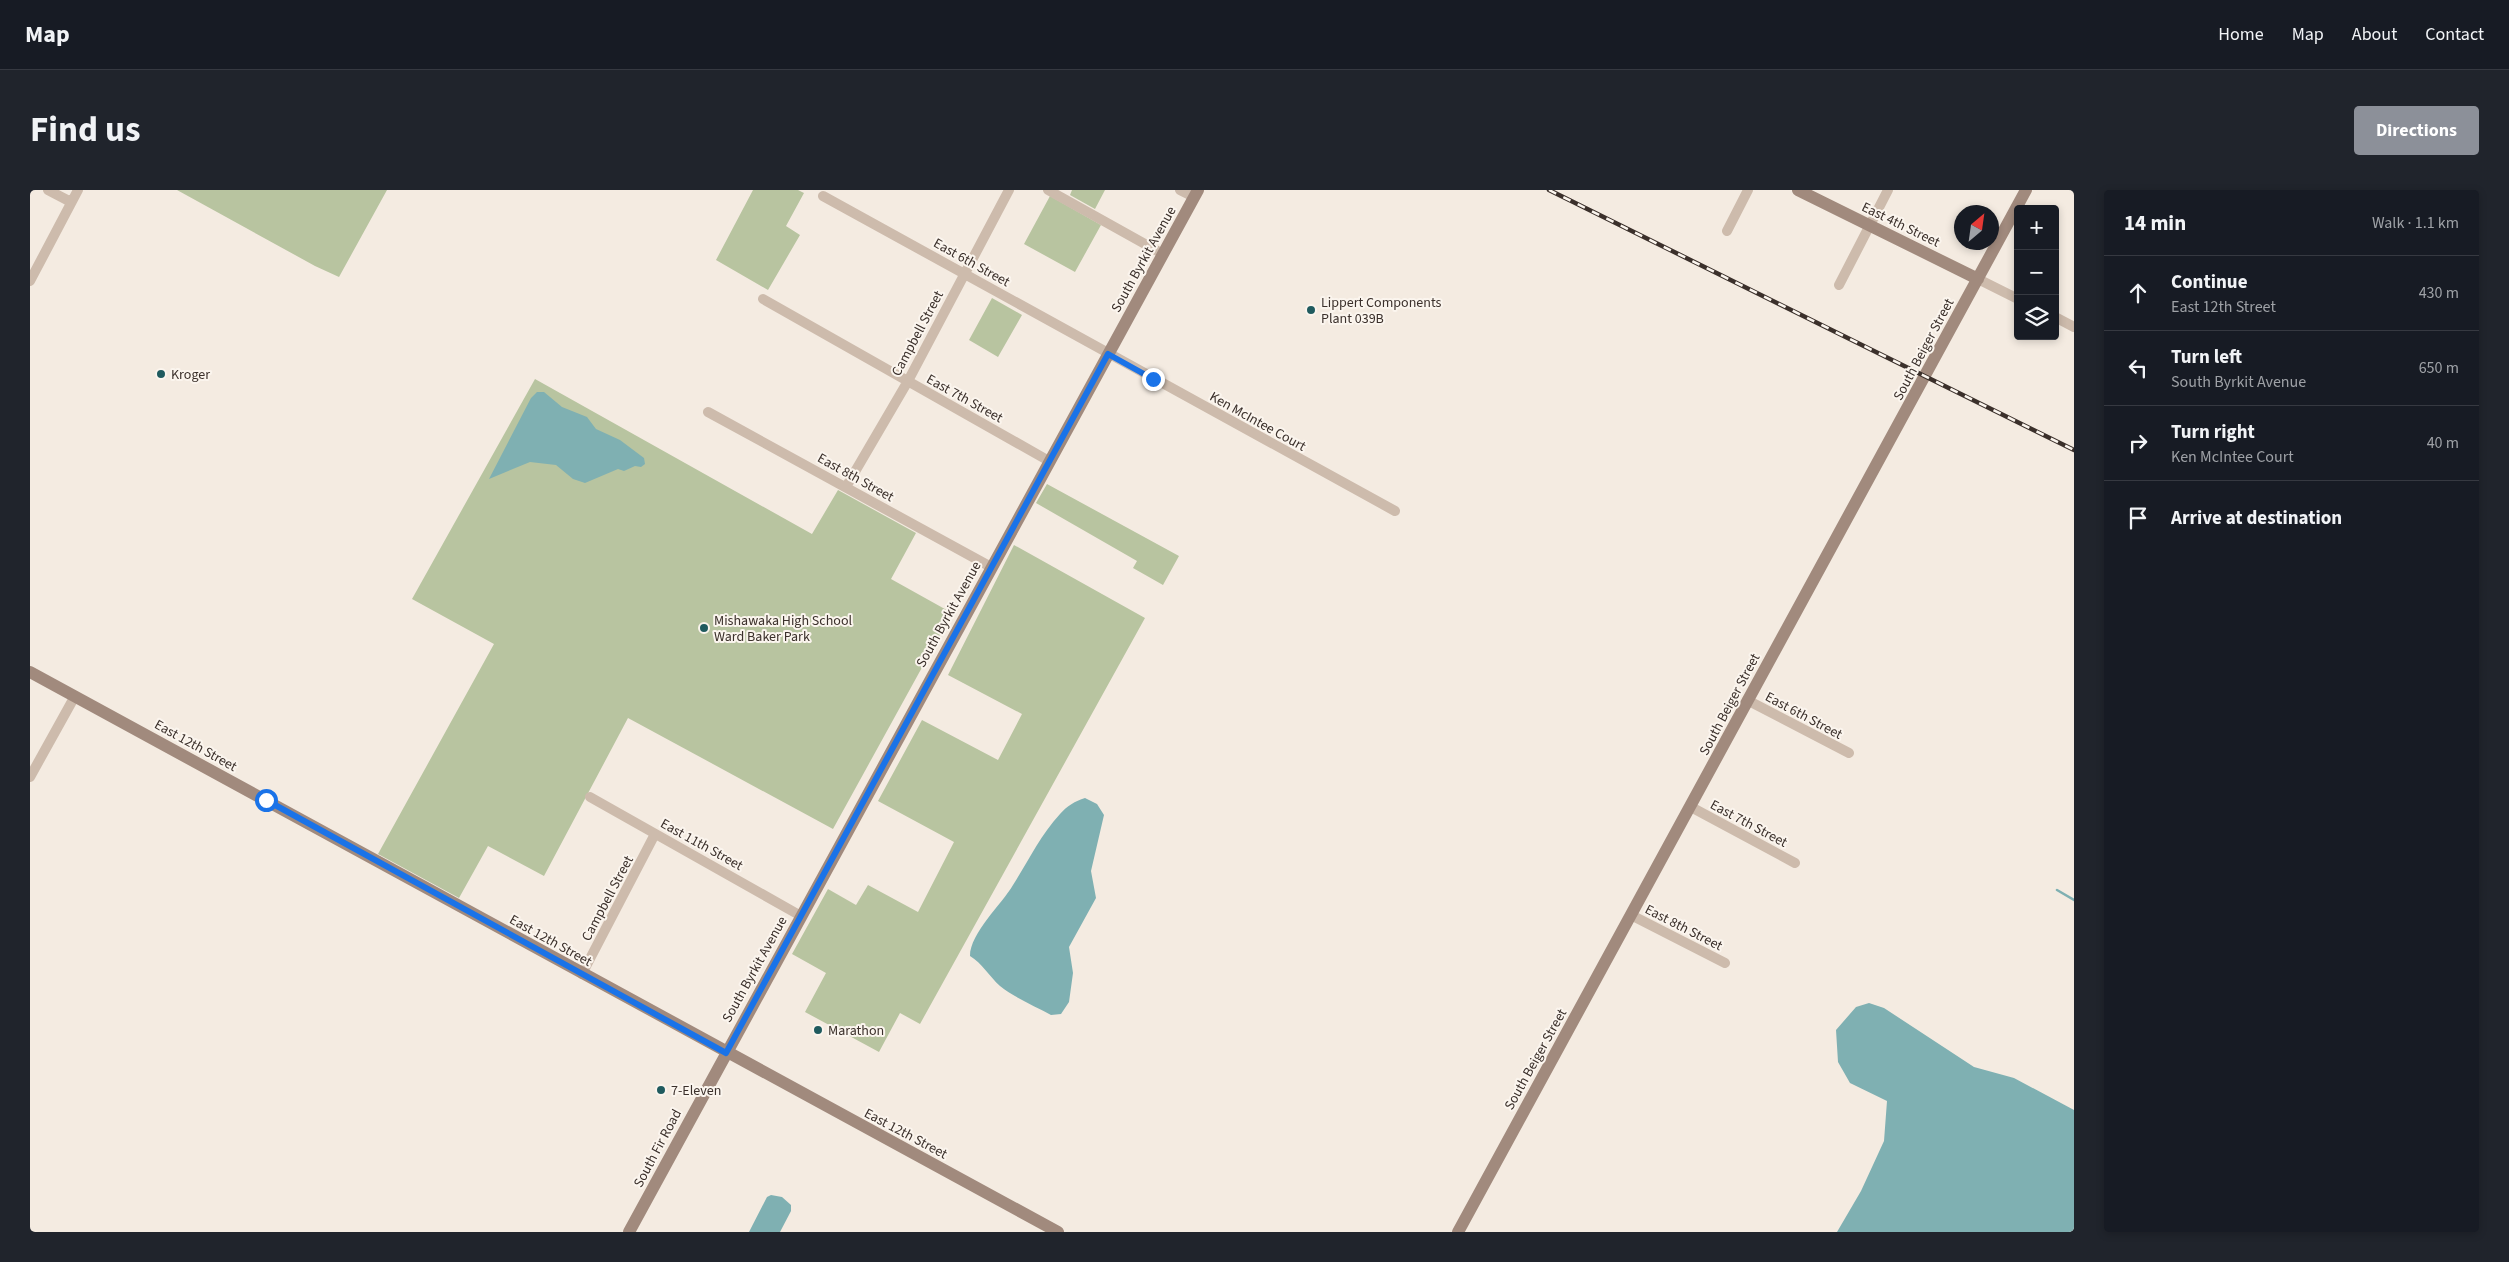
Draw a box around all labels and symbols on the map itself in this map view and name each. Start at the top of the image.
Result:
street label: East 4th Street [1858,197,1943,253]
street label: South Byrkit Avenue [1106,203,1181,316]
north arrow [1954,205,1999,250]
street label: East 6th Street [930,234,1014,292]
street label: Campbell Street [887,287,949,380]
place label: Lippert Components Plant 039B [1321,293,1442,329]
street label: South Beiger Street [1889,295,1959,404]
marker: Lippert Components Plant 039B [1305,304,1317,316]
place label: Kroger [171,365,210,385]
marker: Kroger [155,368,167,380]
route end [1142,368,1165,391]
street label: East 7th Street [923,370,1007,428]
street label: Ken McIntee Court [1206,387,1310,457]
street label: East 8th Street [814,449,898,507]
street label: South Byrkit Avenue [911,558,986,671]
place label: Mishawaka High School Ward Baker Park [714,611,852,647]
marker: Mishawaka High School Ward Baker Park [698,622,710,634]
street label: South Beiger Street [1695,650,1765,759]
street label: East 6th Street [1761,687,1846,745]
street label: East 12th Street [151,715,241,777]
route start [255,789,278,812]
street label: East 7th Street [1706,795,1791,853]
street label: East 11th Street [657,814,747,876]
street label: Campbell Street [577,852,639,945]
street label: East 8th Street [1641,900,1726,956]
street label: East 12th Street [506,910,596,972]
street label: South Byrkit Avenue [717,913,792,1026]
street label: South Beiger Street [1500,1005,1572,1114]
place label: Marathon [828,1021,884,1041]
marker: Marathon [812,1024,824,1036]
place label: 7-Eleven [671,1081,721,1101]
marker: 7-Eleven [655,1084,667,1096]
street label: East 12th Street [860,1104,951,1164]
street label: South Fir Road [629,1106,687,1191]

